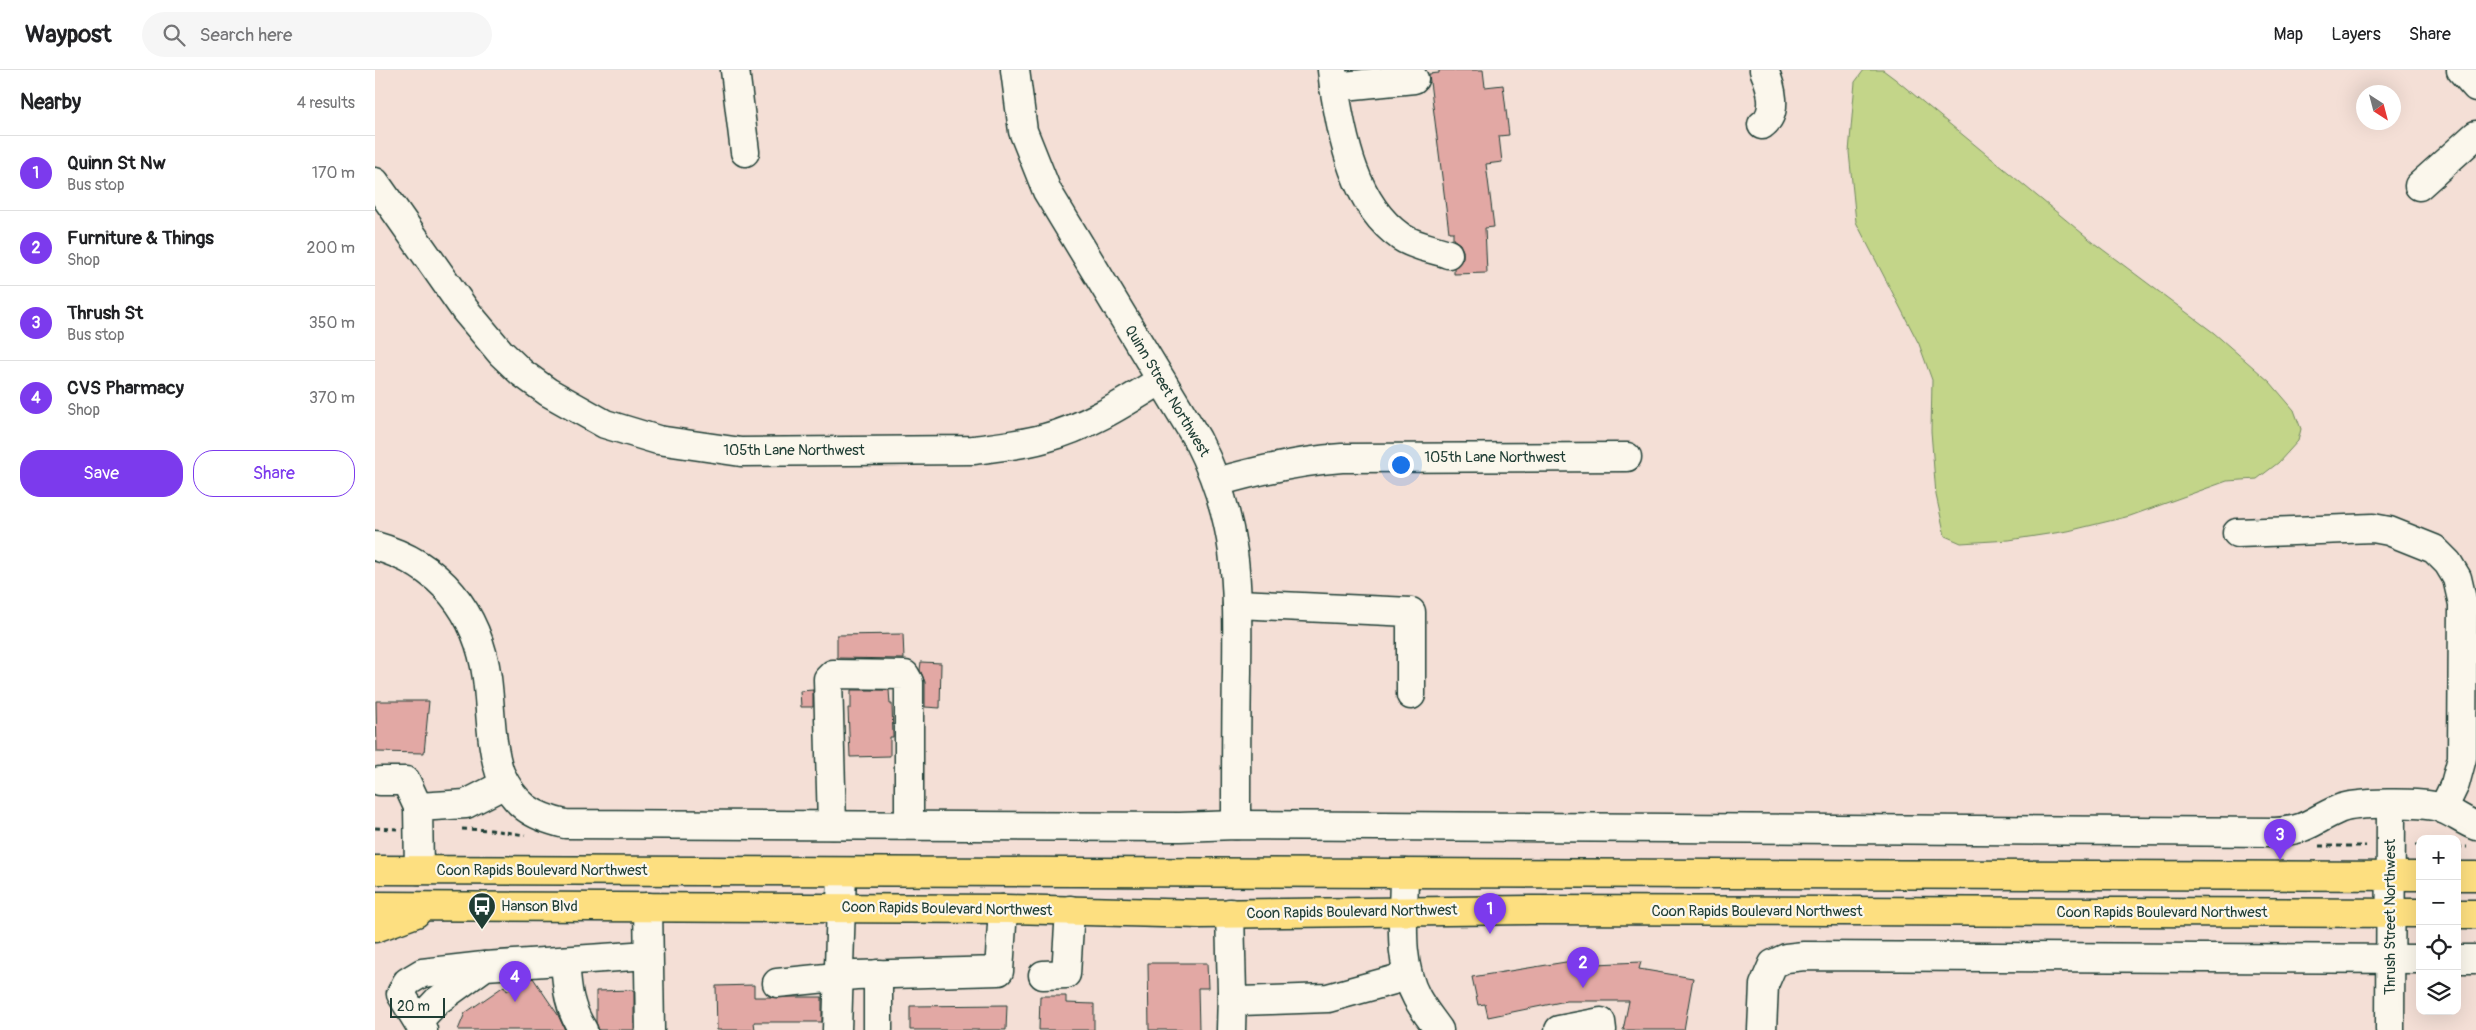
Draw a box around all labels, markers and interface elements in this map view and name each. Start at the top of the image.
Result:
search box [142,12,492,57]
text: Waypost [25,20,112,49]
icon: search [160,21,188,49]
text: Search here [200,23,292,47]
text: Map [2274,23,2303,46]
text: Layers [2331,23,2381,46]
text: Share [2409,23,2451,46]
north arrow [2356,85,2401,130]
text: Nearby [20,89,81,116]
text: 4 results [297,93,355,113]
text: Quinn St Nw [67,151,166,175]
text: 1 [33,163,39,183]
text: 170 m [312,163,355,183]
text: Bus stop [67,175,125,195]
text: Furniture & Things [67,226,214,250]
text: 2 [32,238,40,258]
text: 200 m [307,238,355,258]
text: Shop [67,250,100,270]
text: Thrush St [67,301,143,325]
text: 3 [32,313,40,333]
text: 350 m [309,313,355,333]
street label: Quinn Street Northwest [1120,322,1214,461]
text: Bus stop [67,325,125,345]
text: CVS Pharmacy [67,376,184,400]
text: 4 [31,388,41,408]
text: 370 m [309,388,355,408]
text: Shop [67,400,100,420]
street label: 105th Lane Northwest [723,441,866,460]
street label: 105th Lane Northwest [1424,448,1567,467]
button: Save [20,450,183,497]
button: Share [193,450,355,497]
your location [1388,452,1414,478]
pin: 3 [2264,819,2296,860]
map controls [2416,835,2461,1015]
button: + [2416,835,2461,880]
street label: Thrush Street Northwest [2381,838,2400,995]
street label: Coon Rapids Boulevard Northwest [436,861,648,880]
button: − [2416,880,2461,925]
bus stop icon: Hanson Blvd [467,891,497,930]
pin: 1 [1474,893,1506,934]
place label: Hanson Blvd [501,897,578,916]
street label: Coon Rapids Boulevard Northwest [841,898,1054,920]
street label: Coon Rapids Boulevard Northwest [1246,901,1459,923]
street label: Coon Rapids Boulevard Northwest [1651,902,1863,921]
street label: Coon Rapids Boulevard Northwest [2056,903,2268,922]
button: locate [2416,925,2461,970]
pin: 2 [1567,947,1599,988]
pin: 4 [499,961,531,1002]
button: layers [2416,970,2461,1015]
scale bar [390,995,445,1018]
text: 20 m [397,998,430,1015]

